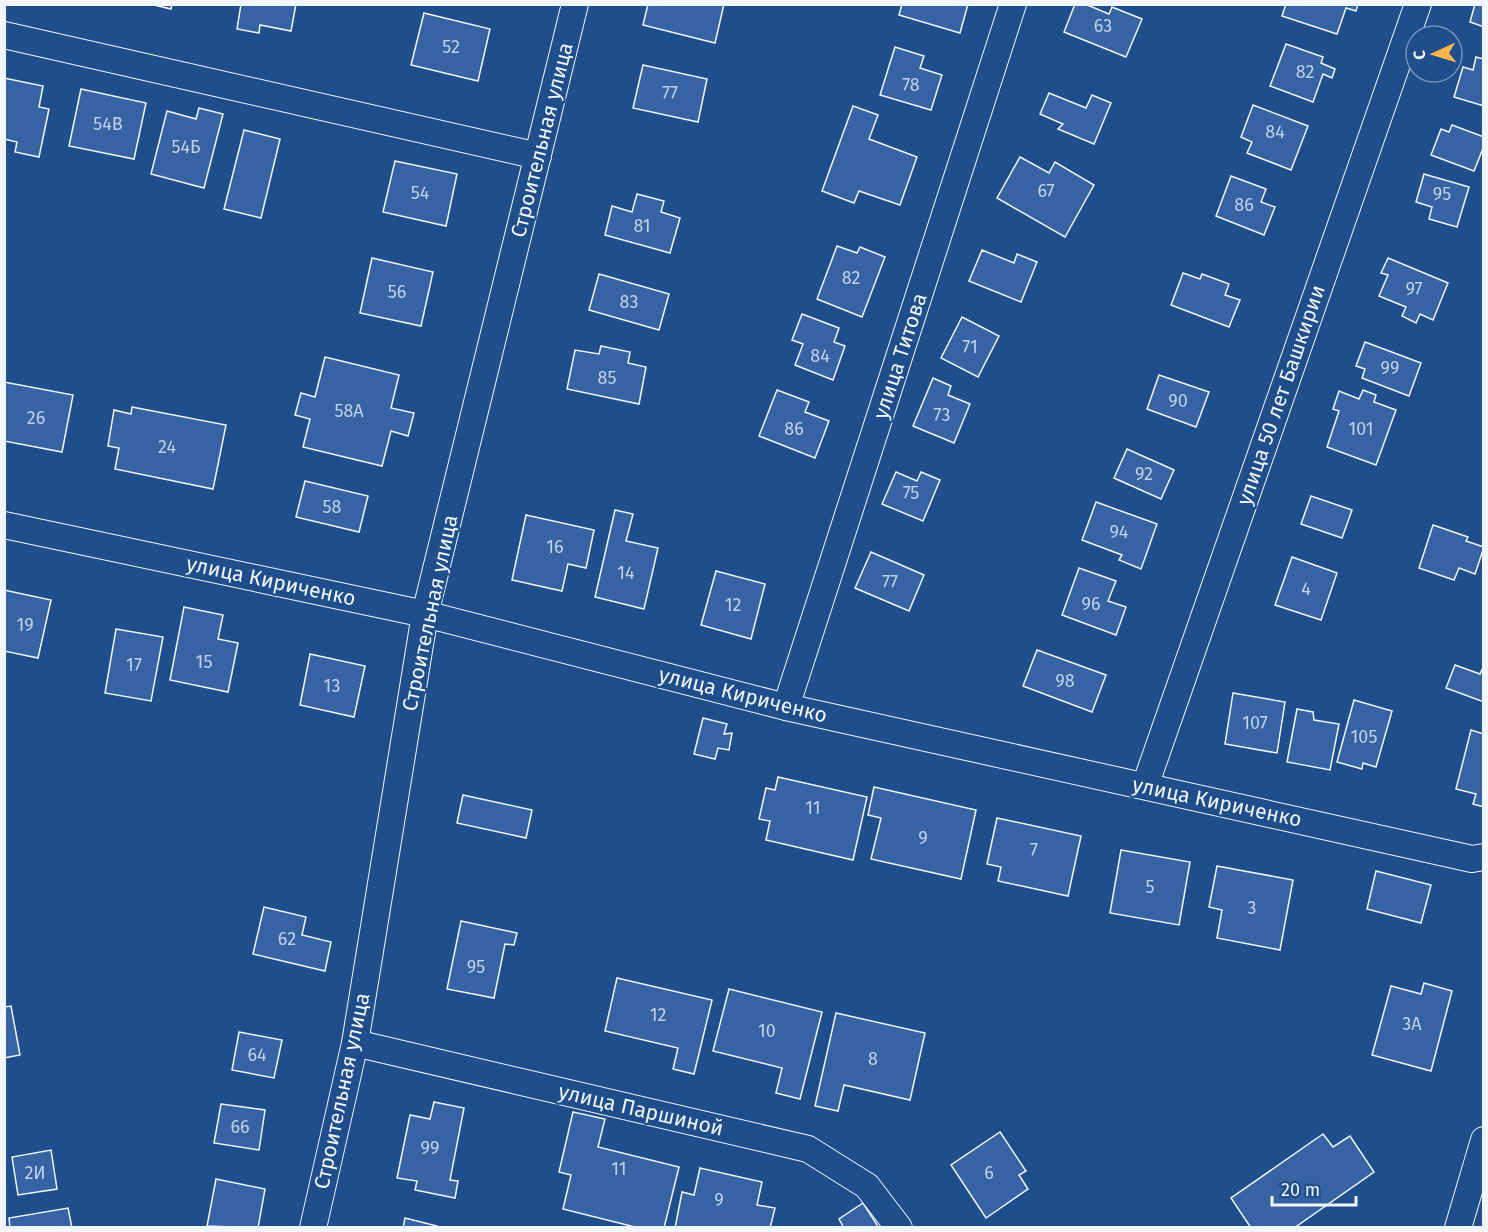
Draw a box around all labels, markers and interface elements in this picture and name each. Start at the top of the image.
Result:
house number: 63 [1094,15,1112,37]
north arrow [1404,24,1464,84]
house number: 52 [442,36,460,58]
street label: Строительная улица [505,40,579,240]
text: С [1410,49,1429,60]
house number: 82 [1296,61,1314,83]
house number: 78 [902,74,920,96]
house number: 77 [662,82,678,104]
house number: 54В [93,113,123,135]
house number: 84 [1265,121,1285,143]
house number: 54Б [171,136,201,158]
house number: 67 [1037,180,1055,202]
house number: 54 [411,182,430,204]
house number: 95 [1433,183,1451,205]
house number: 86 [1234,194,1254,216]
house number: 81 [633,215,651,237]
house number: 82 [842,267,860,289]
house number: 97 [1405,278,1423,300]
house number: 56 [388,281,406,303]
street label: улица 50 лет Башкирии [1231,281,1331,509]
street label: улица Титова [867,290,933,422]
house number: 83 [620,291,638,313]
house number: 71 [962,336,978,358]
house number: 84 [810,345,830,367]
house number: 99 [1381,357,1399,379]
house number: 85 [598,367,616,389]
house number: 90 [1168,390,1188,412]
house number: 58А [334,400,364,422]
house number: 73 [934,404,950,426]
house number: 26 [27,407,45,429]
house number: 86 [784,418,804,440]
house number: 101 [1348,418,1374,440]
house number: 24 [158,436,176,458]
house number: 92 [1135,463,1153,485]
house number: 75 [903,482,919,504]
house number: 58 [323,496,342,518]
street label: Строительная улица [396,512,464,714]
house number: 94 [1110,521,1129,543]
house number: 16 [546,536,564,558]
street label: улица Кириченко [184,550,358,612]
house number: 14 [617,562,635,584]
house number: 77 [882,571,898,593]
house number: 4 [1301,578,1311,600]
house number: 96 [1081,593,1101,615]
house number: 12 [725,594,741,616]
house number: 19 [16,614,34,636]
house number: 15 [196,651,212,673]
house number: 17 [126,654,142,676]
street label: улица Кириченко [656,662,830,728]
house number: 98 [1055,670,1075,692]
house number: 13 [324,675,340,697]
house number: 107 [1242,712,1268,734]
house number: 105 [1351,726,1377,748]
street label: улица Кириченко [1130,771,1304,833]
house number: 11 [805,797,821,819]
house number: 9 [918,827,928,849]
house number: 7 [1030,839,1038,861]
house number: 5 [1145,876,1155,898]
house number: 3 [1248,897,1256,919]
house number: 62 [278,928,296,950]
house number: 95 [467,956,485,978]
street label: Строительная улица [308,990,376,1192]
house number: 12 [650,1004,666,1026]
house number: 3А [1402,1013,1422,1035]
house number: 10 [758,1020,776,1042]
house number: 64 [247,1044,267,1066]
house number: 8 [868,1048,878,1070]
street label: улица Паршиной [556,1078,726,1142]
house number: 66 [230,1116,250,1138]
house number: 99 [421,1137,439,1159]
house number: 11 [611,1158,627,1180]
house number: 2И [24,1162,46,1184]
house number: 6 [984,1162,994,1184]
scale bar [1272,1169,1356,1207]
text: 20 m [1281,1179,1320,1201]
house number: 9 [714,1189,724,1211]

